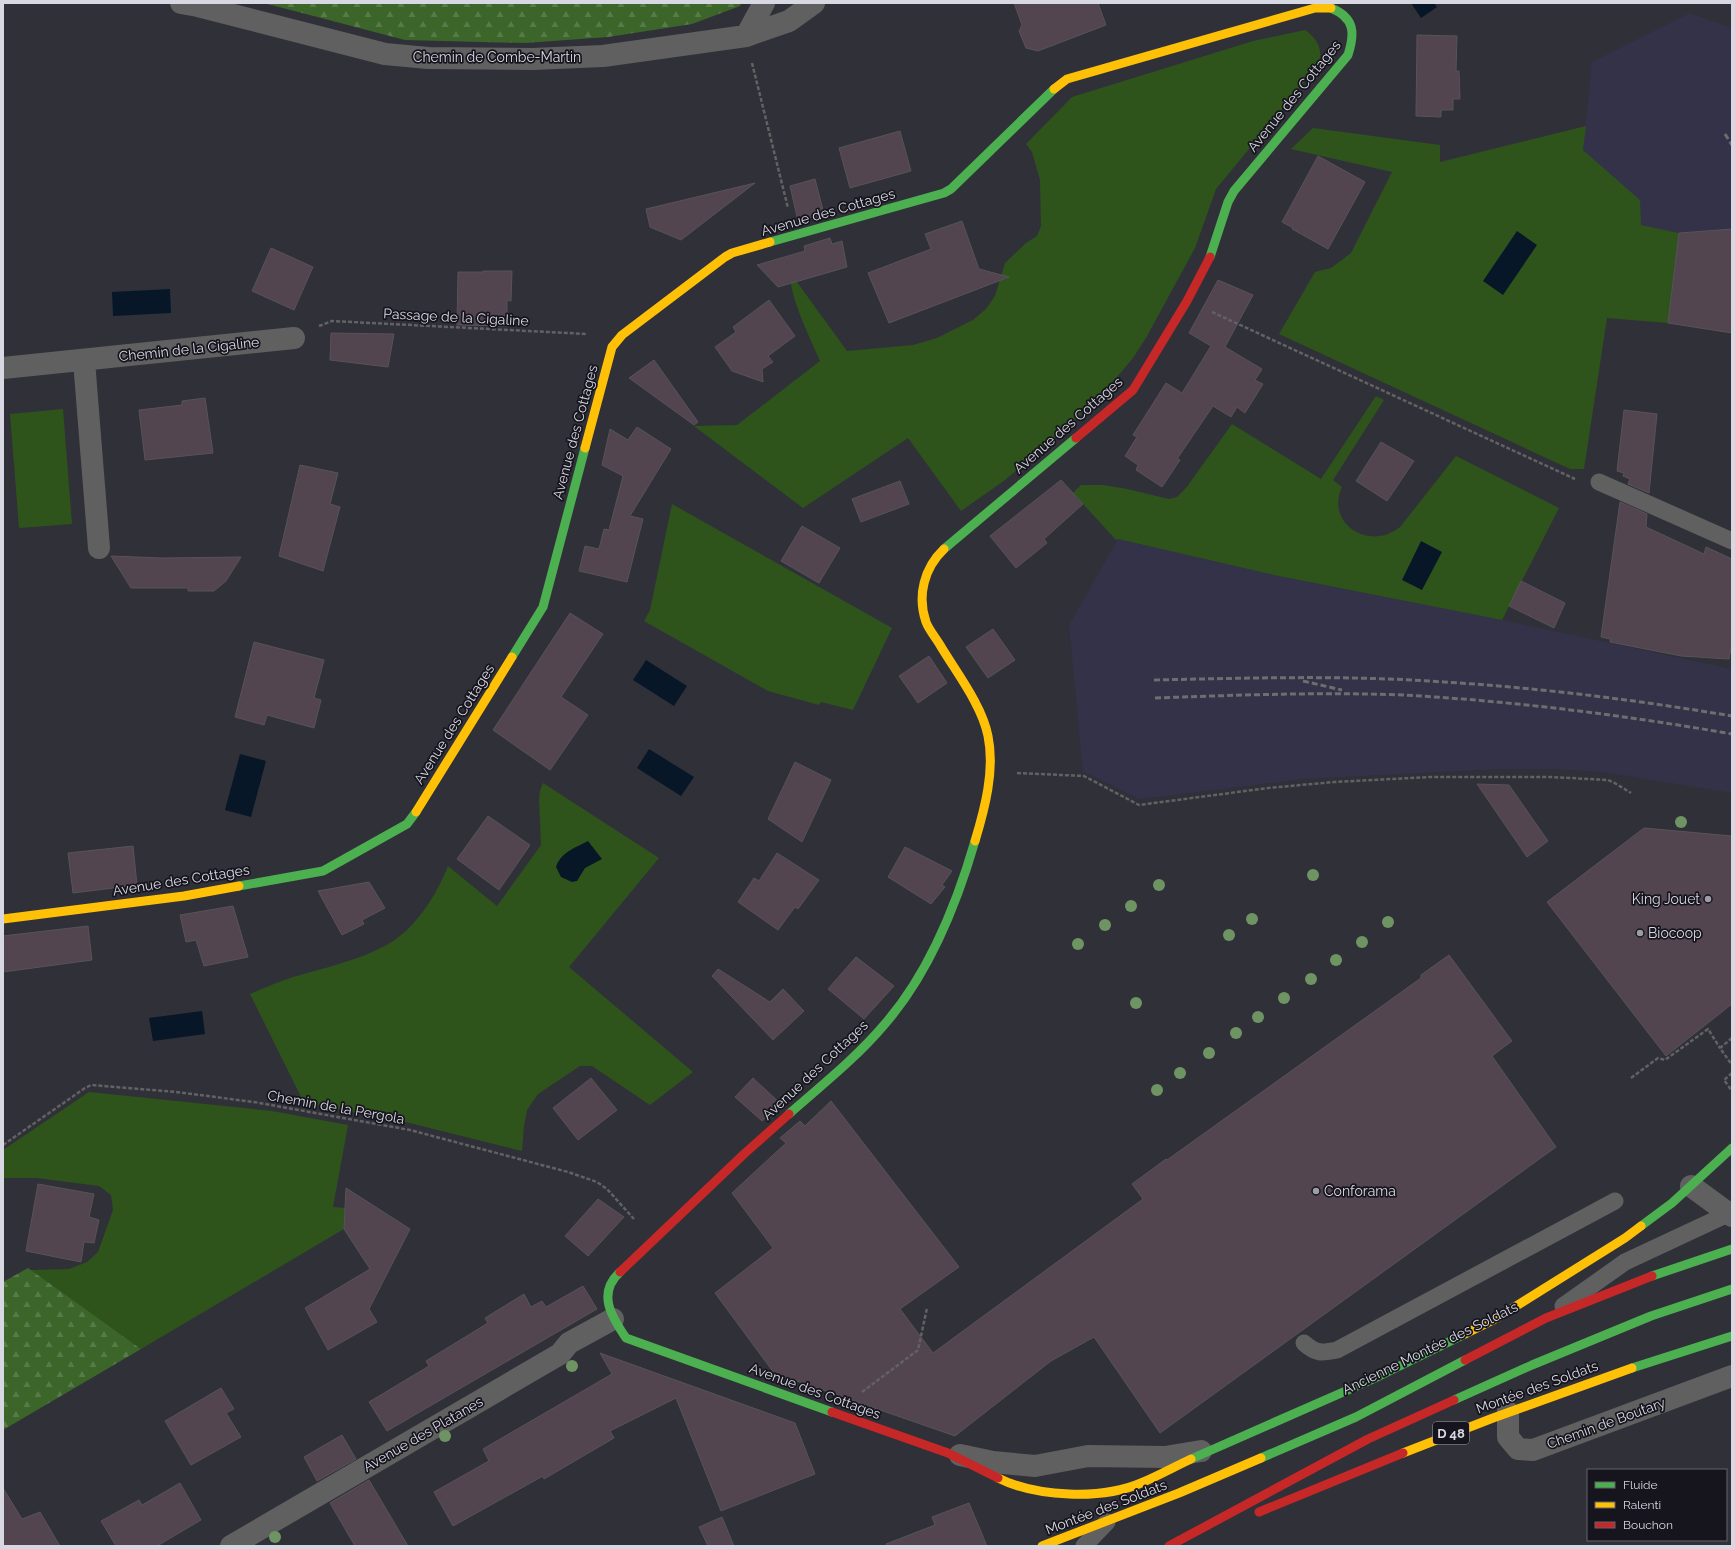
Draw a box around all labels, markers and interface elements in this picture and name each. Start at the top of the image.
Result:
street label: Avenue des Cottages [1244,37,1344,155]
street label: Chemin de Combe-Martin [413,49,581,65]
street label: Avenue des Cottages [759,185,897,239]
street label: Passage de la Cigaline [383,305,529,329]
street label: Chemin de la Cigaline [118,334,260,364]
street label: Avenue des Cottages [549,363,601,501]
street label: Avenue des Cottages [1011,373,1126,476]
street label: Avenue des Cottages [411,661,498,787]
street label: Avenue des Cottages [111,861,251,899]
place label: King Jouet [1632,891,1700,907]
marker: King Jouet [1703,894,1713,904]
place label: Biocoop [1648,925,1702,941]
marker: Biocoop [1635,928,1645,938]
street label: Avenue des Cottages [759,1017,871,1123]
street label: Chemin de la Pergola [266,1087,406,1127]
place label: Conforama [1324,1183,1396,1199]
marker: Conforama [1311,1186,1321,1196]
street label: Ancienne Montée des Soldats [1340,1298,1521,1398]
street label: Montée des Soldats [1474,1357,1600,1417]
street label: Avenue des Cottages [747,1360,883,1422]
street label: Avenue des Platanes [360,1393,486,1475]
street label: Chemin de Boutary [1545,1394,1668,1452]
road number: D 48 [1433,1422,1469,1444]
legend [1587,1469,1727,1541]
street label: Montée des Soldats [1043,1476,1169,1538]
text: Fluide [1623,1478,1658,1492]
text: Ralenti [1623,1498,1661,1512]
text: Bouchon [1623,1518,1673,1532]

